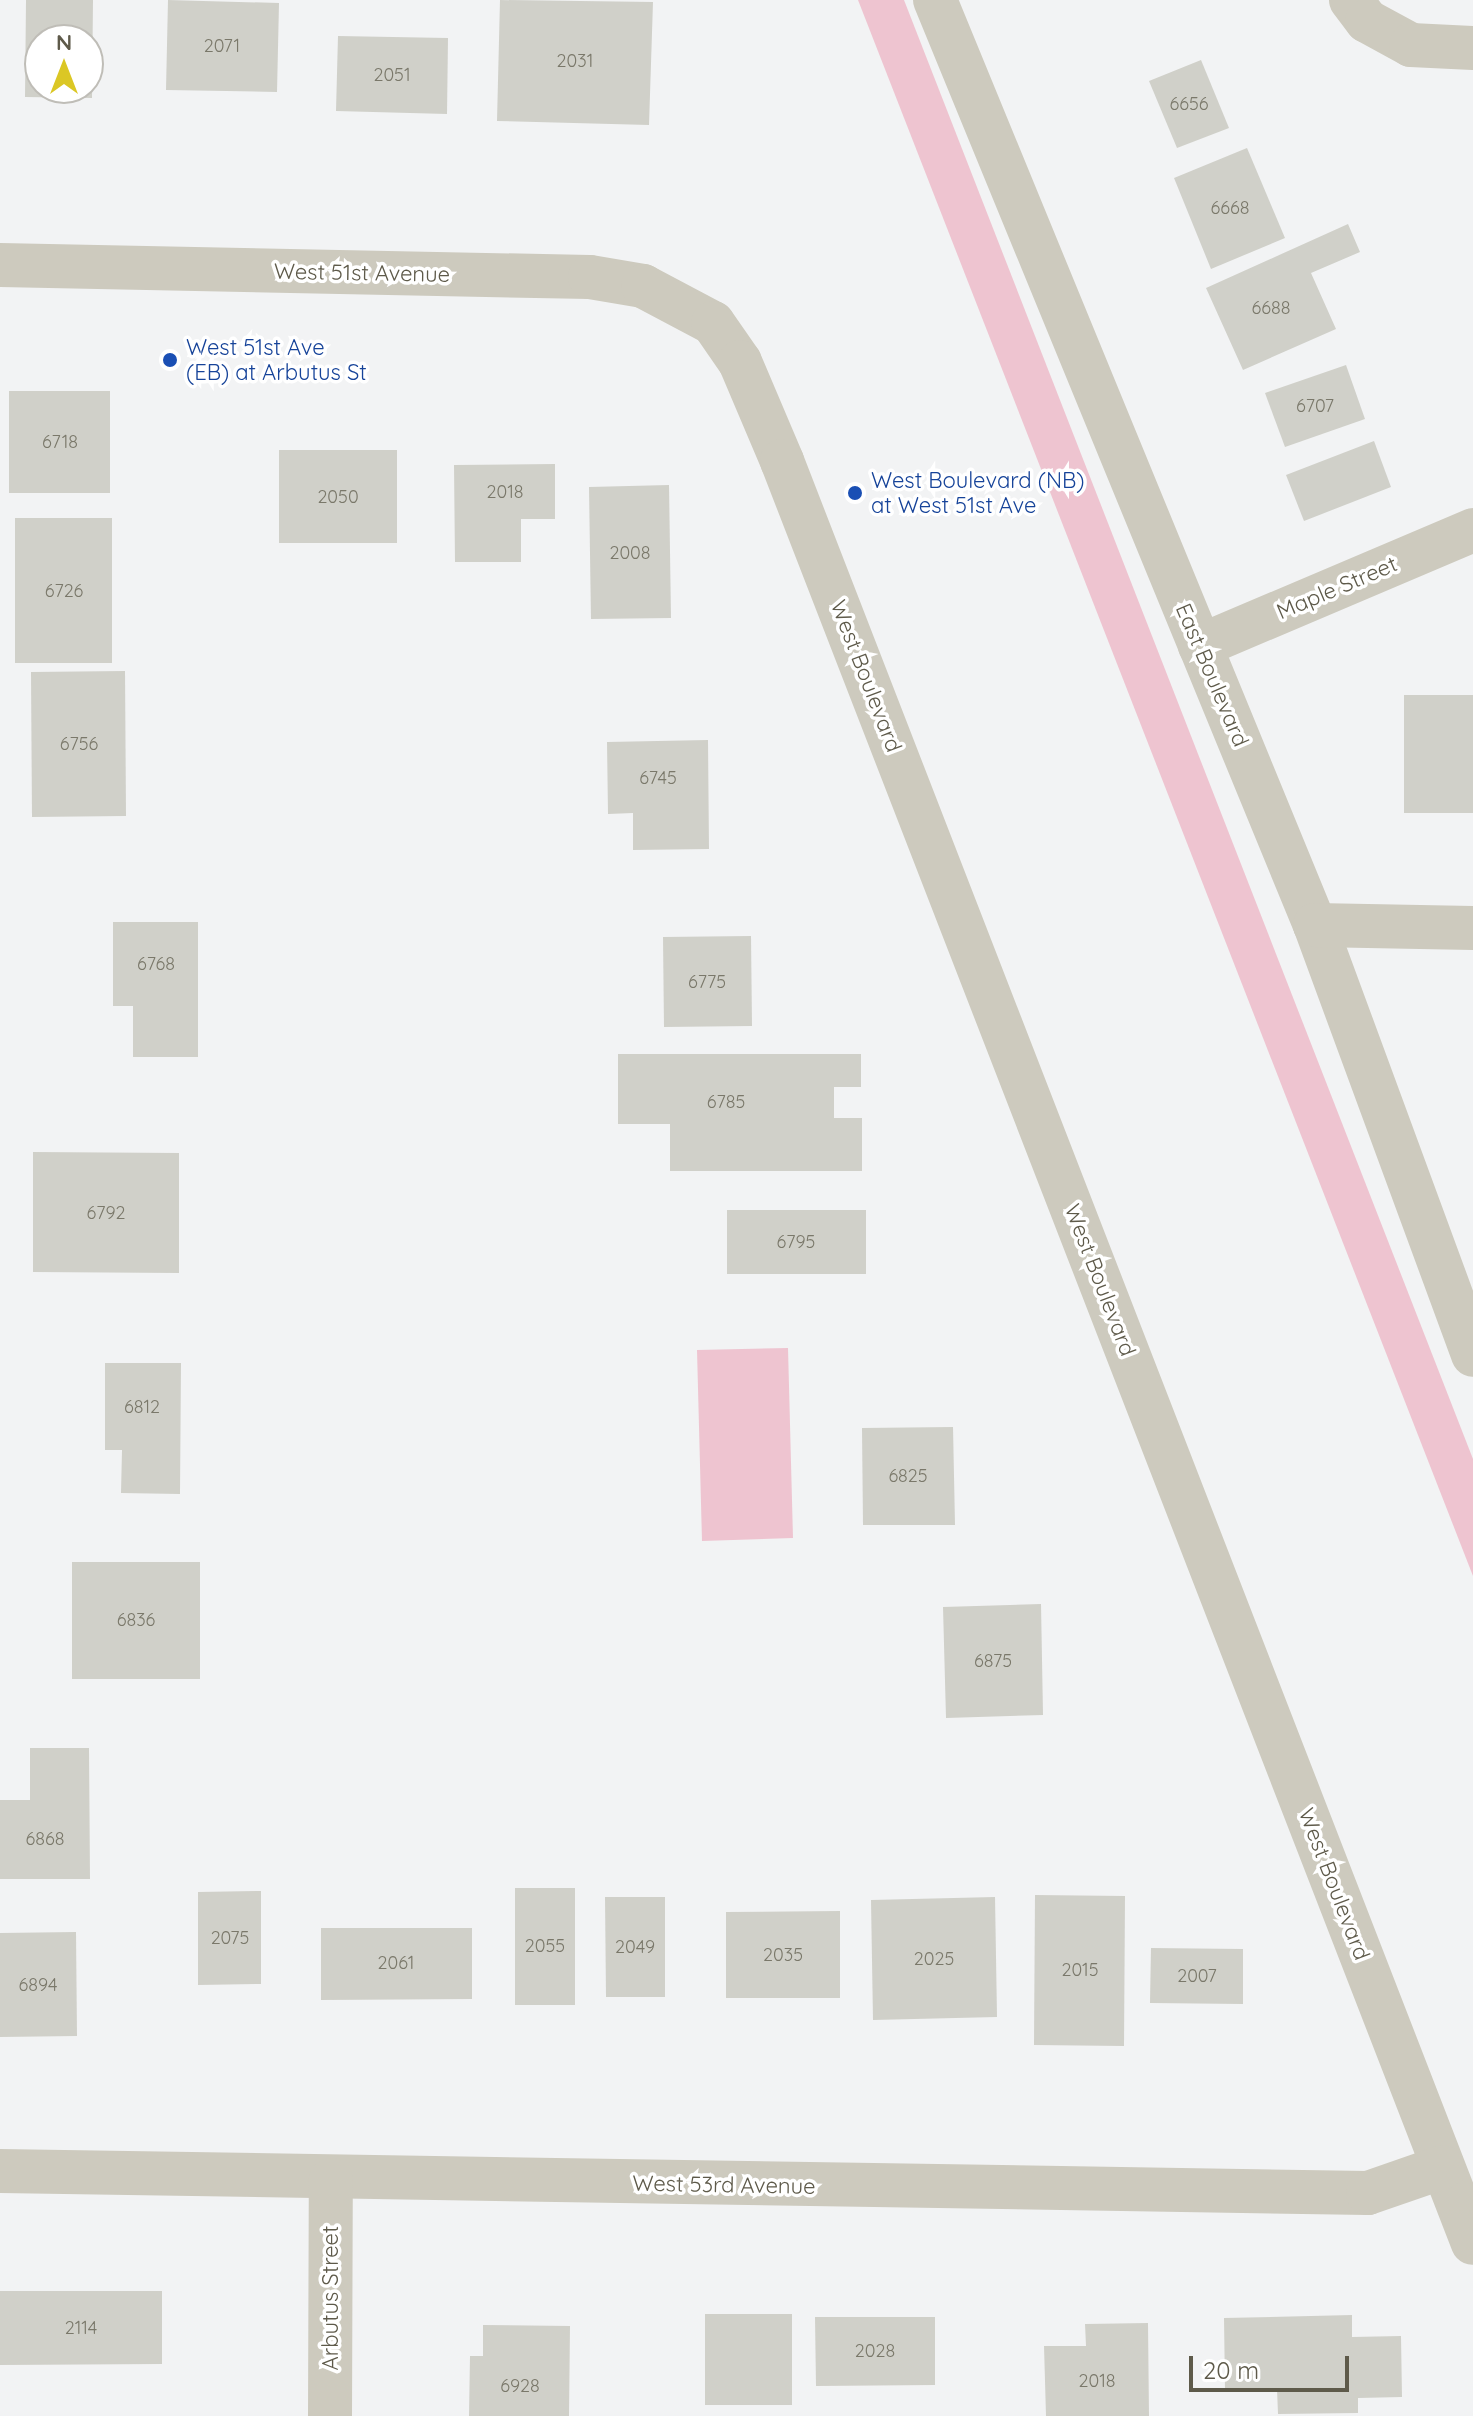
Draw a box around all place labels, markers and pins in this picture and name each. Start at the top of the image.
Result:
place label: West 51st Ave (EB) at Arbutus St [186,334,367,386]
marker: West 51st Ave (EB) at Arbutus St [161,351,179,369]
place label: West Boulevard (NB) at West 51st Ave [871,467,1084,518]
marker: West Boulevard (NB) at West 51st Ave [846,484,864,502]

